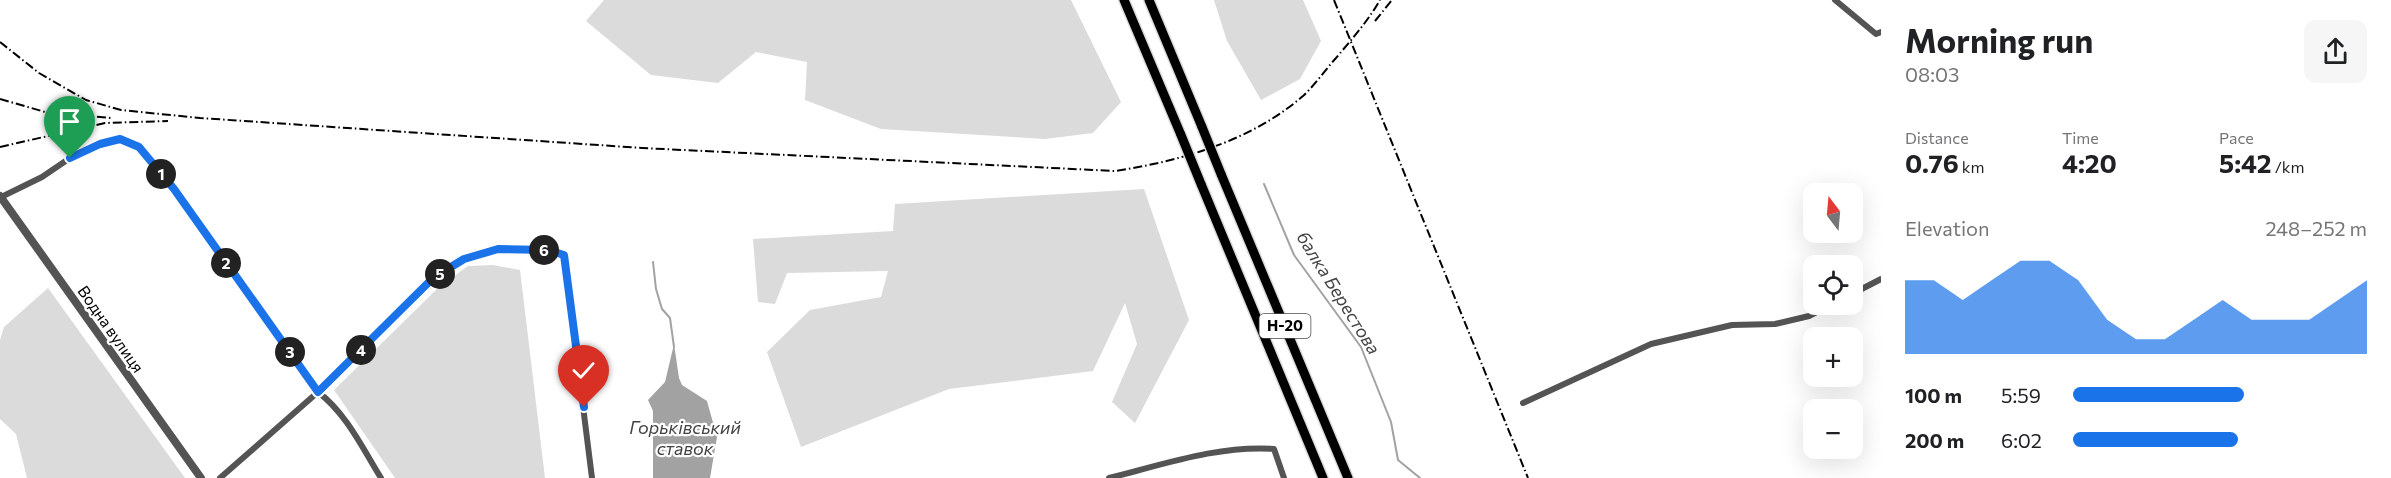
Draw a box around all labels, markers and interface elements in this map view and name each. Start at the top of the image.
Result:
text: Morning run [1905,19,2093,60]
button: share [2304,20,2367,83]
text: 08:03 [1905,62,1959,86]
pin [44,96,95,158]
icon: arrive [53,105,86,138]
text: Distance [1905,128,1969,147]
text: Time [2062,128,2099,147]
text: Pace [2219,128,2254,147]
text: 0.76 [1905,147,1959,178]
text: 4:20 [2062,147,2117,178]
text: 5:42 [2219,147,2272,178]
text: km [1959,157,1984,176]
text: /km [2272,157,2304,176]
pin: 1 [146,159,176,189]
text: 1 [157,164,165,183]
north arrow [1803,183,1863,243]
map controls [1803,183,1863,459]
text: Elevation [1905,216,1990,240]
text: 248–252 m [2265,216,2367,240]
water label: балка Берестова [1292,227,1385,358]
pin: 6 [529,235,559,265]
text: 6 [539,240,549,259]
pin: 2 [211,248,241,278]
text: 2 [221,253,231,272]
button: locate [1803,255,1863,315]
pin: 5 [425,259,455,289]
text: 5 [435,264,445,283]
street label: Водна вулиця [74,282,148,376]
road number: Н-20 [1260,314,1310,338]
button: + [1803,327,1863,387]
pin: 4 [346,335,376,365]
pin: 3 [275,337,305,367]
text: 4 [356,340,366,359]
text: 3 [285,342,295,361]
pin [558,345,609,407]
icon: check [567,354,600,387]
text: 100 m [1905,383,1962,407]
text: 5:59 [2001,383,2041,407]
button: − [1803,399,1863,459]
water label: Горьківський ставок [629,416,741,459]
text: 200 m [1905,428,1964,452]
text: 6:02 [2001,428,2042,452]

